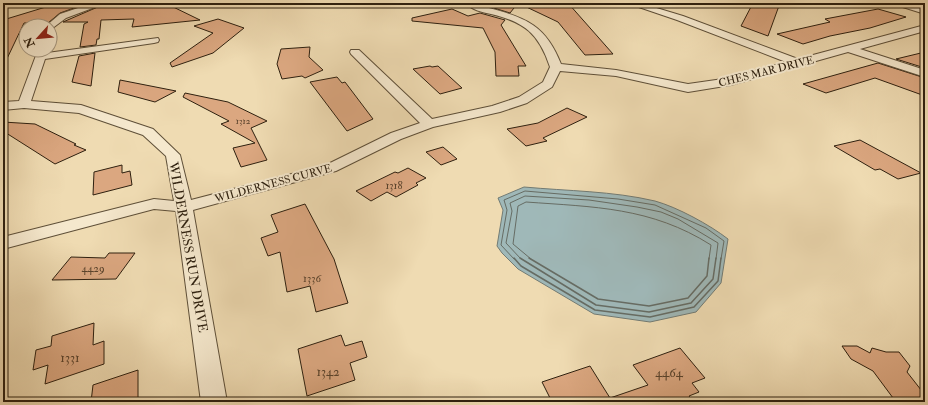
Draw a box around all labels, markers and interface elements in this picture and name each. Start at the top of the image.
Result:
north arrow [18,18,58,58]
text: N [21,34,38,51]
street label: CHES MAR DRIVE [717,53,815,90]
house number: 1312 [236,116,251,127]
street label: WILDERNESS RUN DRIVE [165,160,211,334]
street label: WILDERNESS CURVE [212,162,333,206]
house number: 1318 [385,179,403,192]
house number: 4429 [81,262,105,275]
house number: 1336 [303,272,322,285]
house number: 1331 [60,350,80,366]
house number: 1342 [316,364,340,380]
house number: 4464 [655,365,684,381]

